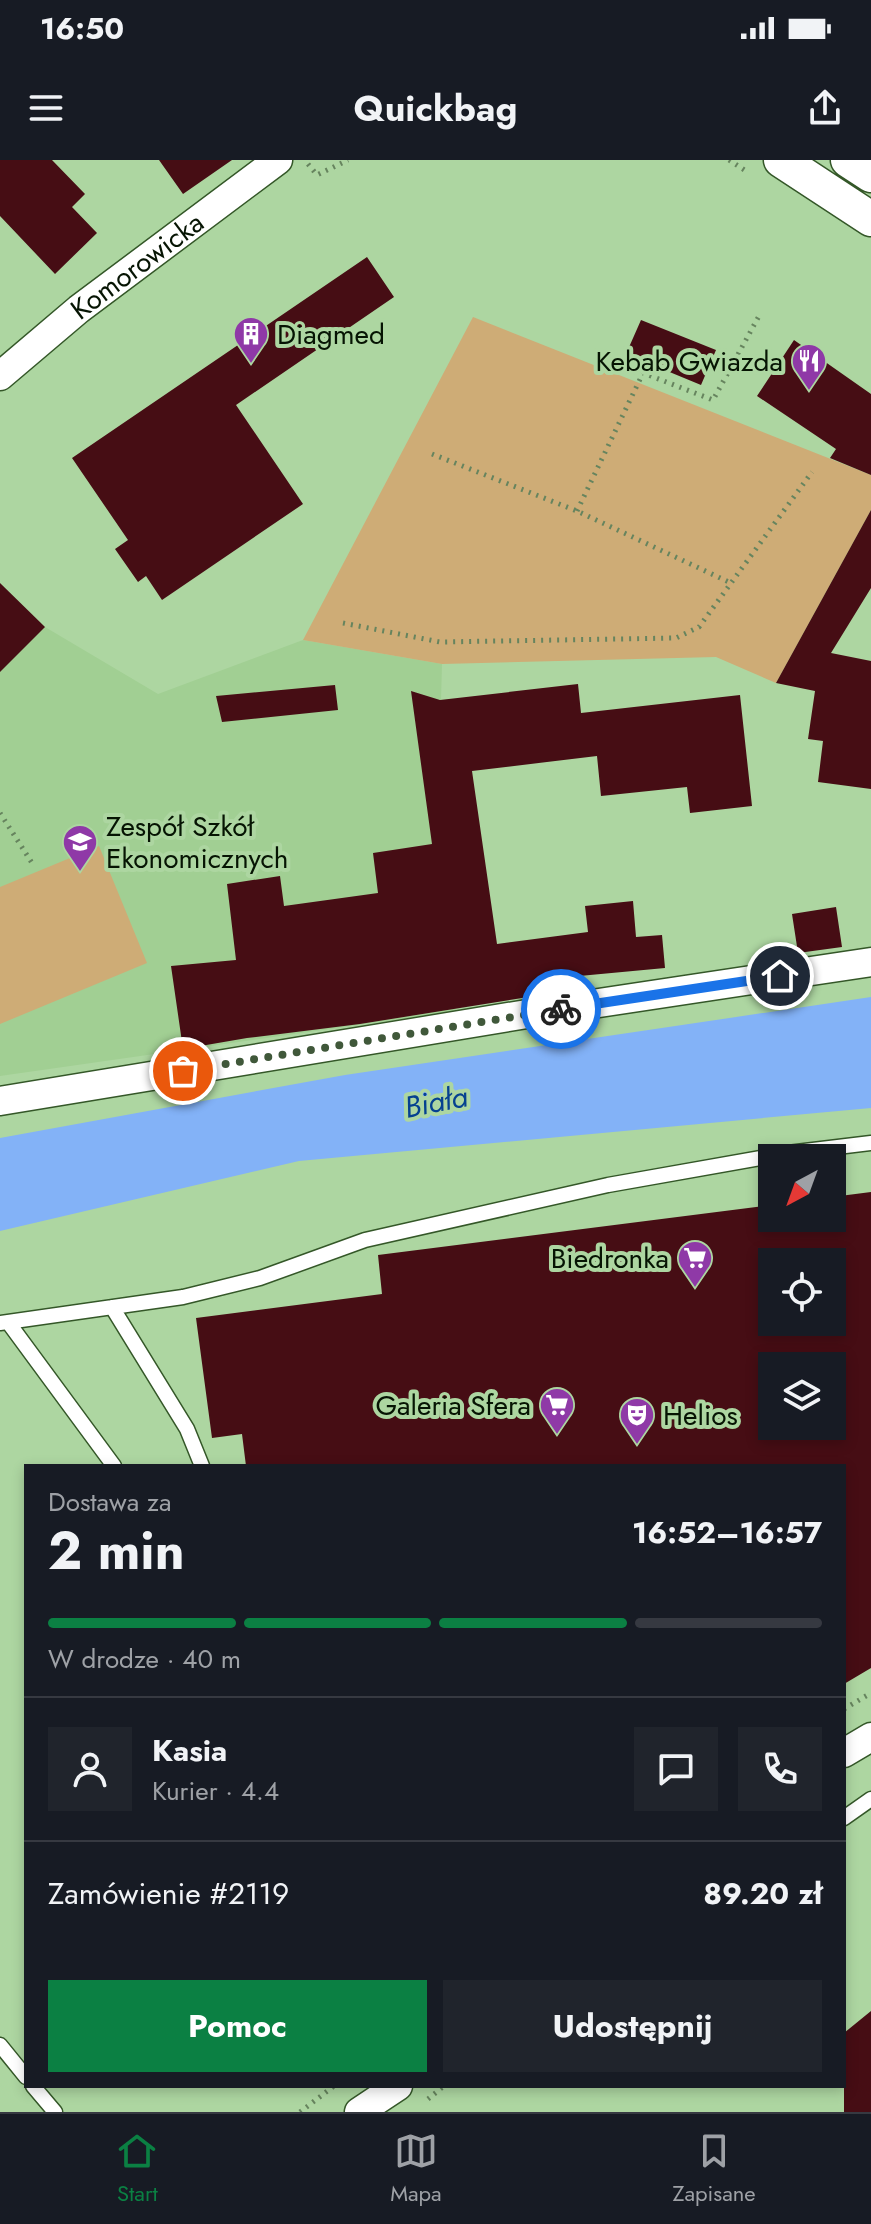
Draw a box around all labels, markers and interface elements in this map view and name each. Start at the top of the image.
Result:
text: 16:50 [40,7,124,50]
text: Quickbag [354,82,517,134]
icon: menu [24,86,68,130]
icon: share [803,86,847,130]
street label: Komorowicka [62,203,212,329]
place label: Diagmed [277,314,385,355]
building icon: Diagmed [232,315,270,365]
place label: Kebab Gwiazda [596,341,783,382]
restaurant icon: Kebab Gwiazda [790,342,828,392]
place label: Zespół Szkół Ekonomicznych [106,806,289,879]
school or university icon: Zespół Szkół Ekonomicznych [61,823,99,873]
pin [746,942,814,1010]
icon: home [758,954,802,998]
courier [521,969,601,1049]
icon: bike [539,987,583,1031]
pin [149,1037,217,1105]
icon: bag [161,1049,205,1093]
water label: Biała [401,1074,472,1129]
north arrow [758,1144,846,1232]
map controls [758,1144,846,1440]
place label: Biedronka [551,1238,669,1279]
supermarket icon: Biedronka [676,1239,714,1289]
button: locate [758,1248,846,1336]
button: layers [758,1352,846,1440]
place label: Galeria Sfera [375,1385,531,1426]
supermarket icon: Galeria Sfera [538,1386,576,1436]
place label: Helios [663,1395,738,1436]
theatre icon: Helios [618,1396,656,1446]
text: Dostawa za [48,1483,171,1521]
text: 16:52–16:57 [632,1511,822,1554]
text: 2 min [48,1513,185,1589]
text: W drodze · 40 m [48,1640,241,1678]
button: person [48,1727,132,1811]
button: chat [634,1727,718,1811]
button: phone [738,1727,822,1811]
text: Kasia [152,1729,227,1772]
text: Kurier · 4.4 [152,1772,279,1810]
text: Zamówienie #2119 [48,1872,289,1915]
text: 89.20 zł [703,1872,822,1915]
button: Pomoc [48,1980,427,2072]
button: Udostępnij [443,1980,822,2072]
tab: Start [115,2129,159,2209]
tab: Mapa [390,2129,442,2209]
tab: Zapisane [672,2129,756,2209]

